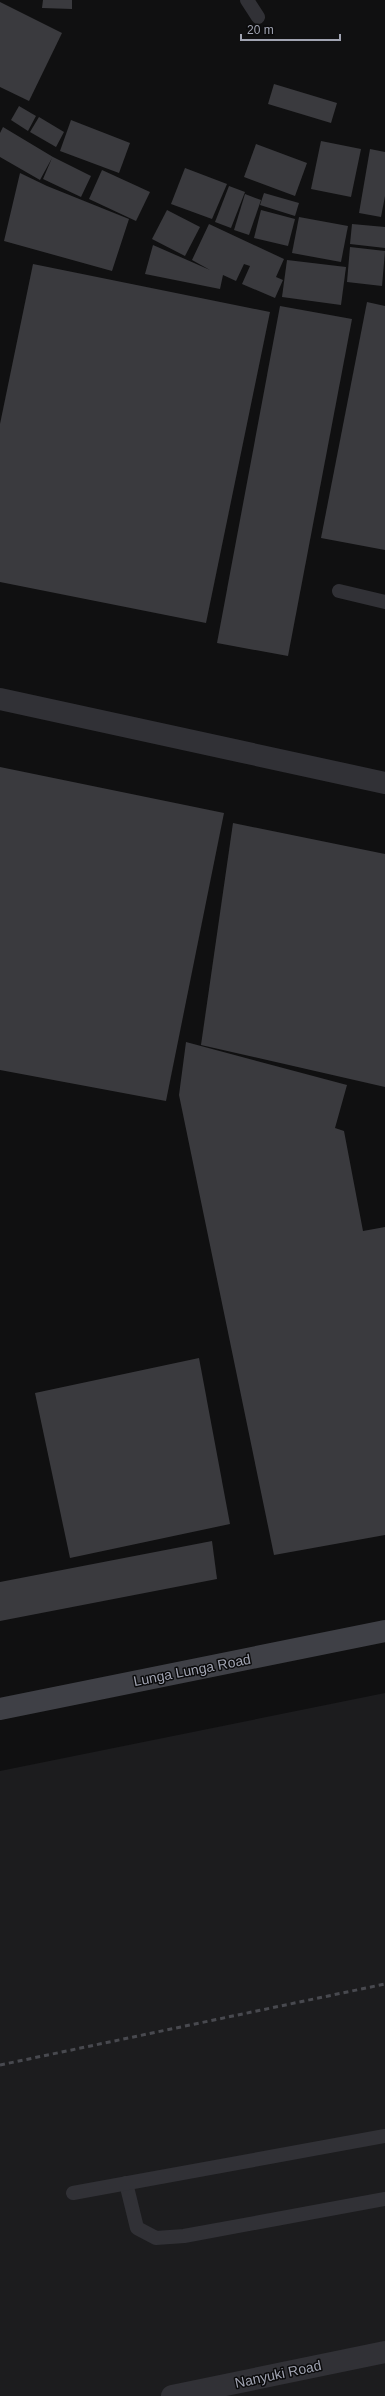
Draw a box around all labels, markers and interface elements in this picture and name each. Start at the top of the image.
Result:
scale bar [241,16,340,42]
text: 20 m [247,23,274,37]
street label: Lunga Lunga Road [132,1651,252,1689]
street label: Nanyuki Road [233,2357,323,2391]

